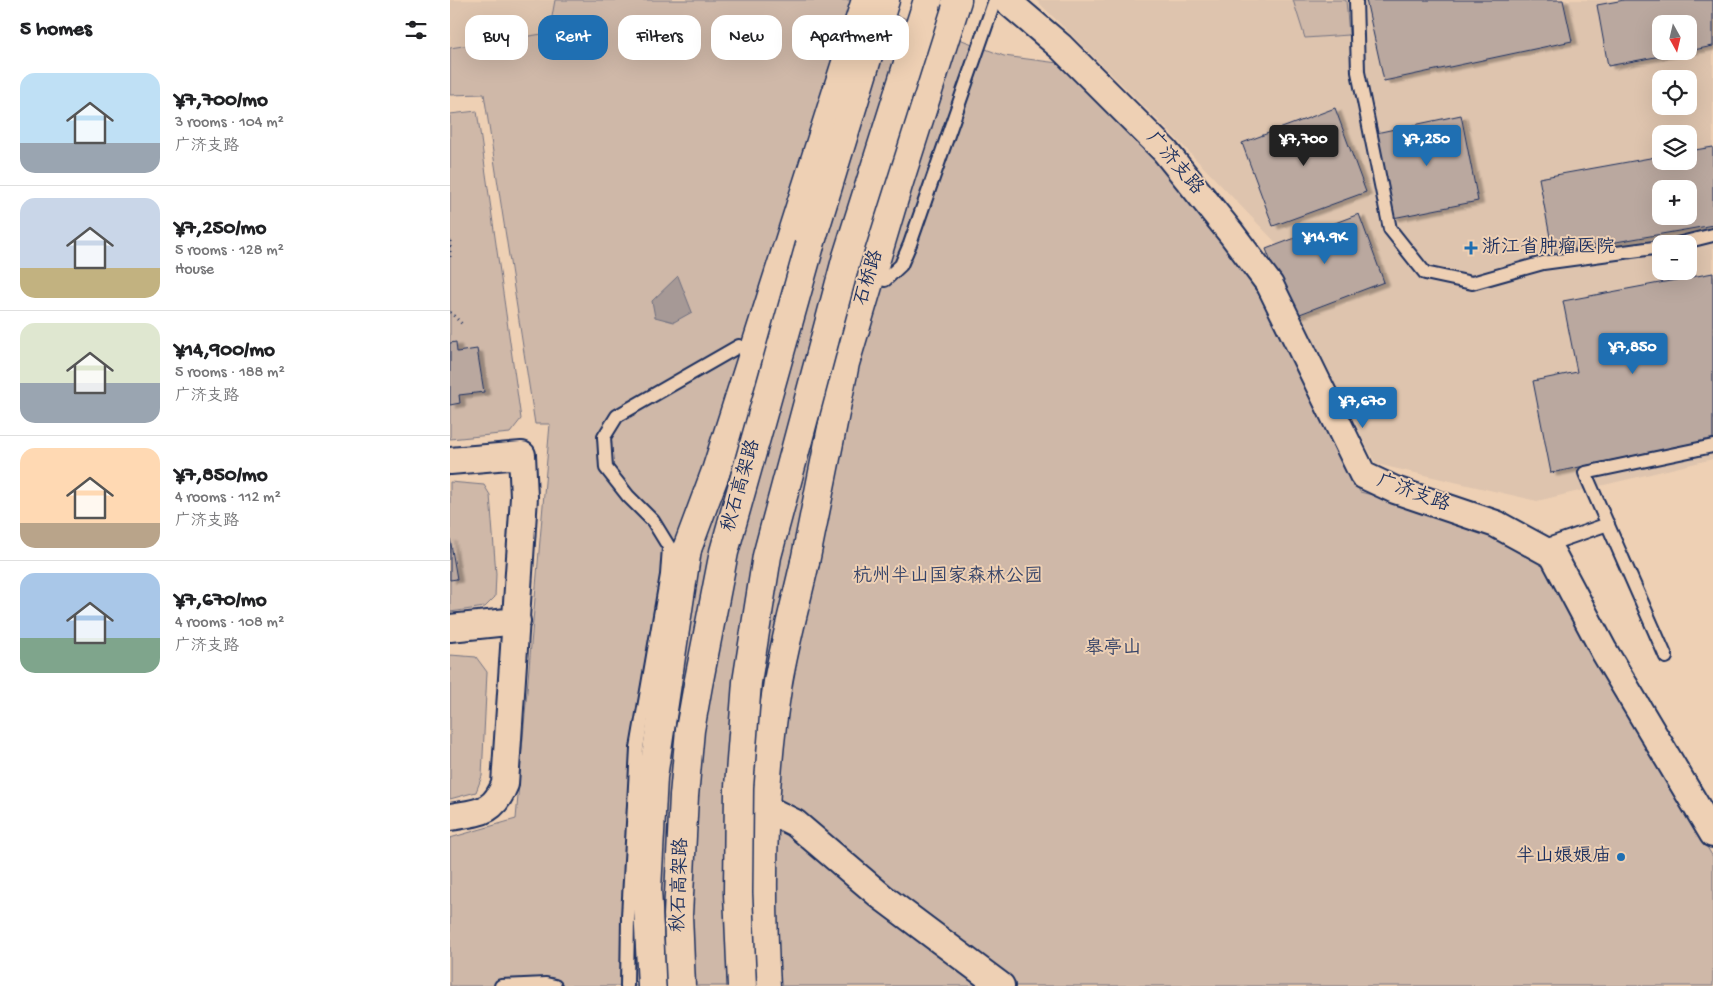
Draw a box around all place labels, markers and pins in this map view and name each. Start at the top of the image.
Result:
pin: ¥7,700 [1263,124,1345,167]
pin: ¥7,250 [1386,124,1468,167]
pin: ¥14.9K [1284,222,1366,265]
place label: 浙江省肿瘤医院 [1482,236,1615,260]
marker: 浙江省肿瘤医院 [1464,241,1478,255]
pin: ¥7,850 [1592,332,1674,375]
pin: ¥7,670 [1322,386,1404,429]
place label: 半山娘娘庙 [1516,845,1611,869]
marker: 半山娘娘庙 [1615,851,1627,863]

